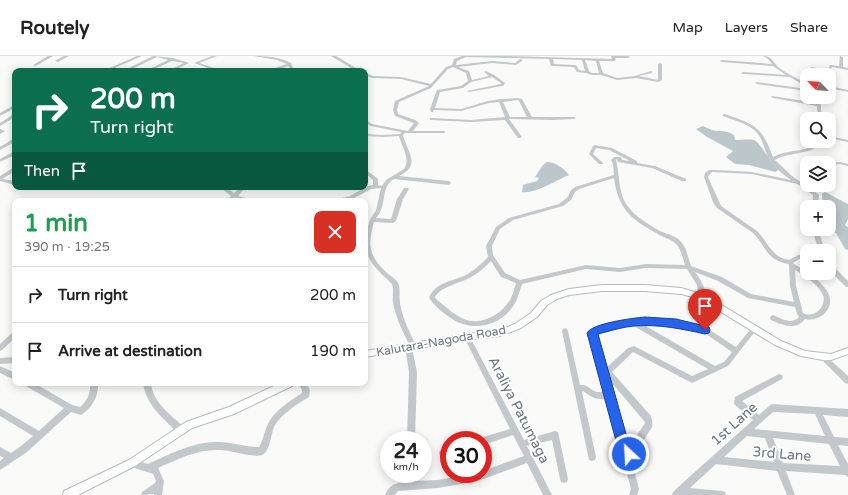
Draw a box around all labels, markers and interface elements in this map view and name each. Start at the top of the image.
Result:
text: Routely [20,17,89,39]
text: Map [673,19,703,36]
text: Layers [725,19,768,36]
text: Share [790,19,828,36]
north arrow [800,68,836,104]
map controls [800,68,836,280]
text: 200 m [90,82,176,116]
icon: right [24,84,76,136]
button: search [800,112,836,148]
text: Turn right [90,116,174,138]
button: layers [800,156,836,192]
icon: arrive [68,160,90,182]
text: Then [24,162,60,180]
button: + [800,200,836,236]
text: 1 min [24,209,88,238]
button: close [314,211,356,253]
text: 390 m · 19:25 [24,239,110,255]
button: − [800,244,836,280]
icon: right [24,284,46,306]
text: Turn right [58,286,128,304]
text: 200 m [310,286,356,304]
pin [688,289,722,330]
icon: arrive [694,295,716,317]
street label: Kalutara-Nagoda Road [375,323,507,359]
icon: arrive [24,340,46,362]
text: Arrive at destination [58,342,202,360]
text: 190 m [310,342,356,360]
street label: Araliya Patumaga [485,354,553,466]
street label: 1st Lane [707,399,761,449]
speed limit sign: 30 [440,431,492,483]
position arrow [608,433,650,475]
text: 24 [393,440,419,464]
street label: 3rd Lane [752,443,812,465]
text: km/h [393,461,419,473]

